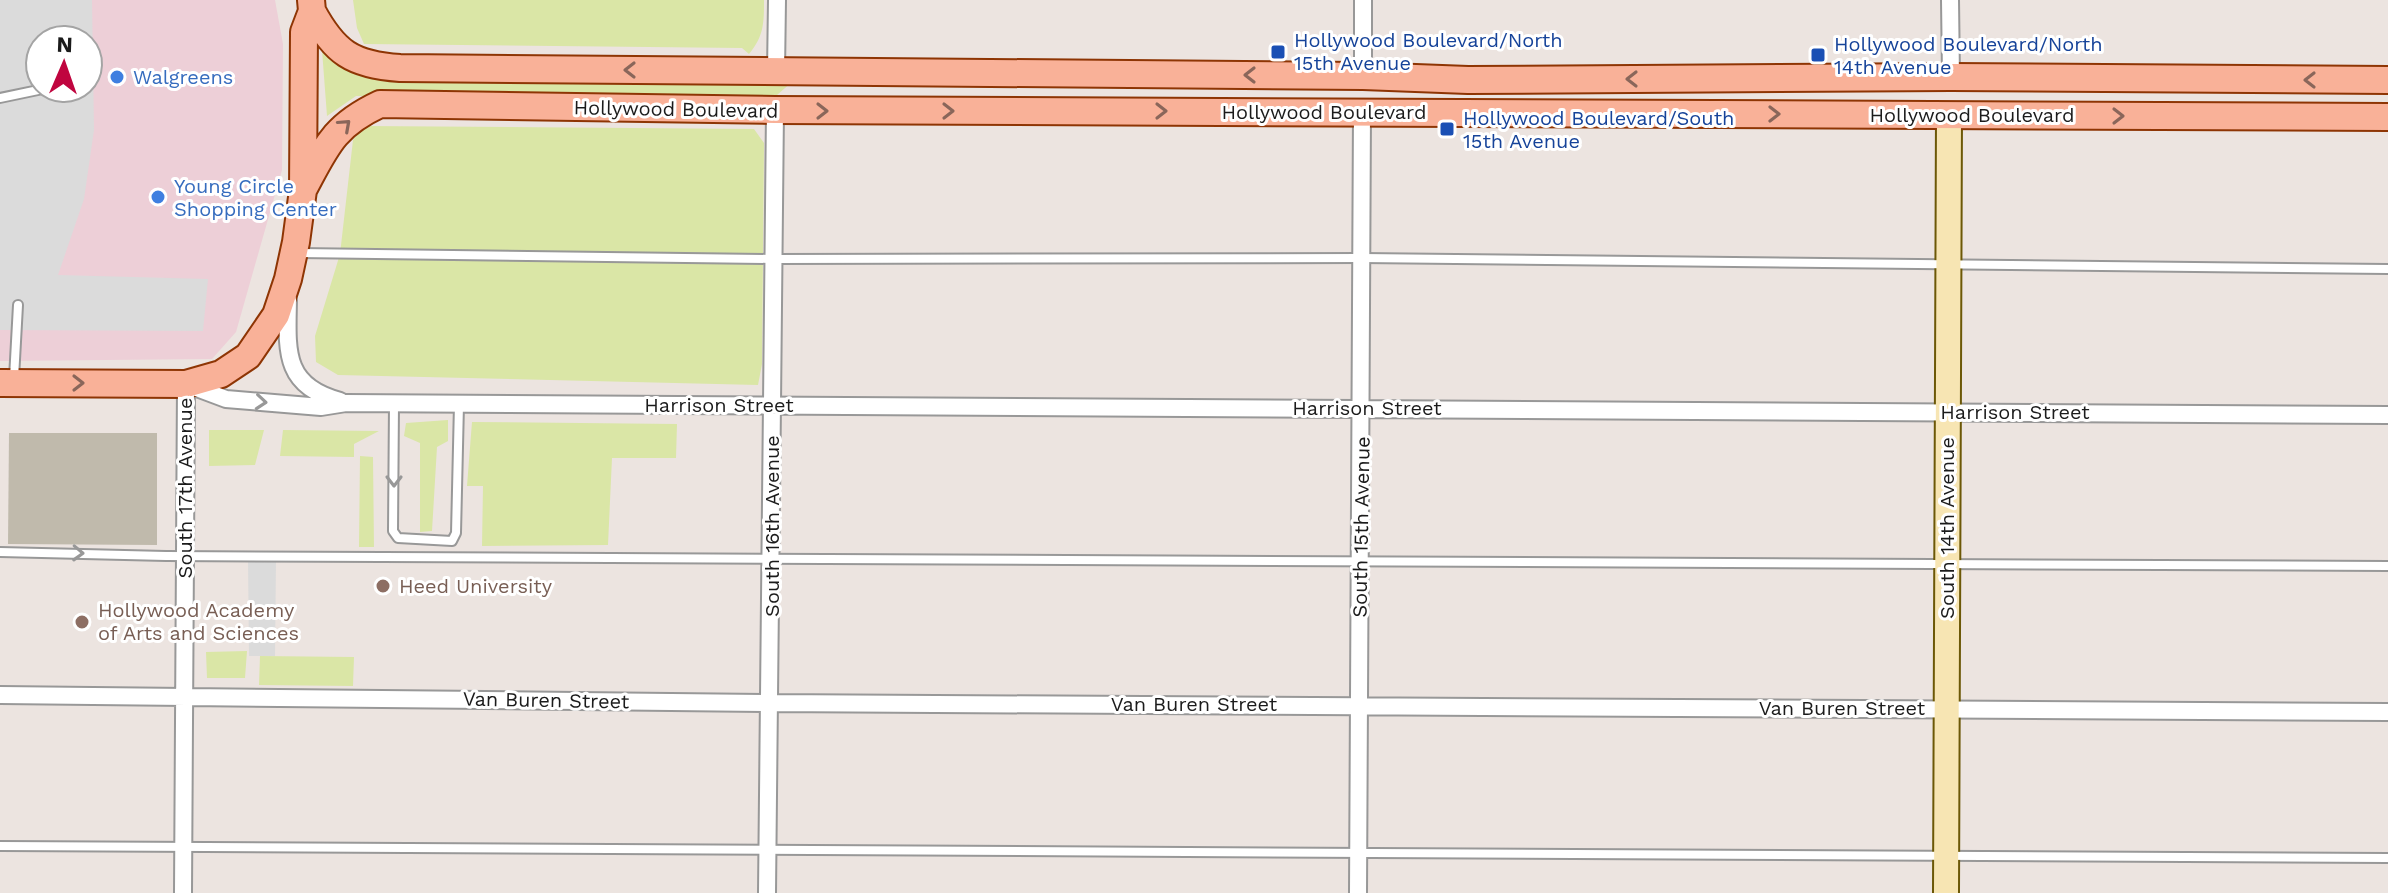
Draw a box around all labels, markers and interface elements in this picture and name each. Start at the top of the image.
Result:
north arrow [24,24,104,104]
place label: Hollywood Boulevard/North 15th Avenue [1294,28,1563,75]
text: N [56,32,73,57]
place label: Hollywood Boulevard/North 14th Avenue [1834,32,2103,79]
marker: Hollywood Boulevard/North 15th Avenue [1269,43,1287,61]
marker: Hollywood Boulevard/North 14th Avenue [1809,46,1827,64]
one-way arrow [623,61,636,79]
place label: Walgreens [133,65,233,89]
one-way arrow [1243,66,1256,84]
marker: Walgreens [108,68,126,86]
one-way arrow [1625,70,1638,88]
one-way arrow [2303,71,2316,89]
street label: Hollywood Boulevard [573,95,779,123]
street label: Hollywood Boulevard [1222,100,1426,124]
one-way arrow [816,102,829,120]
one-way arrow [942,102,955,120]
one-way arrow [1155,102,1168,120]
street label: Hollywood Boulevard [1870,103,2074,127]
one-way arrow [1768,105,1781,123]
place label: Hollywood Boulevard/South 15th Avenue [1463,106,1734,153]
one-way arrow [2112,107,2125,125]
marker: Hollywood Boulevard/South 15th Avenue [1438,120,1456,138]
one-way arrow [335,121,350,135]
place label: Young Circle Shopping Center [174,174,337,221]
marker: Young Circle Shopping Center [149,188,167,206]
one-way arrow [72,374,85,392]
one-way arrow [255,393,268,410]
street label: Harrison Street [644,393,794,417]
street label: Harrison Street [1292,396,1442,420]
street label: South 17th Avenue [173,398,197,578]
street label: Harrison Street [1940,400,2090,424]
street label: South 16th Avenue [760,435,784,617]
street label: South 15th Avenue [1347,436,1375,618]
street label: South 14th Avenue [1935,437,1959,619]
one-way arrow [385,475,403,488]
one-way arrow [72,544,85,561]
place label: Heed University [399,574,553,598]
marker: Heed University [374,577,392,595]
place label: Hollywood Academy of Arts and Sciences [98,598,299,645]
marker: Hollywood Academy of Arts and Sciences [73,613,91,631]
street label: Van Buren Street [463,687,630,713]
street label: Van Buren Street [1111,692,1278,716]
street label: Van Buren Street [1759,696,1926,720]

